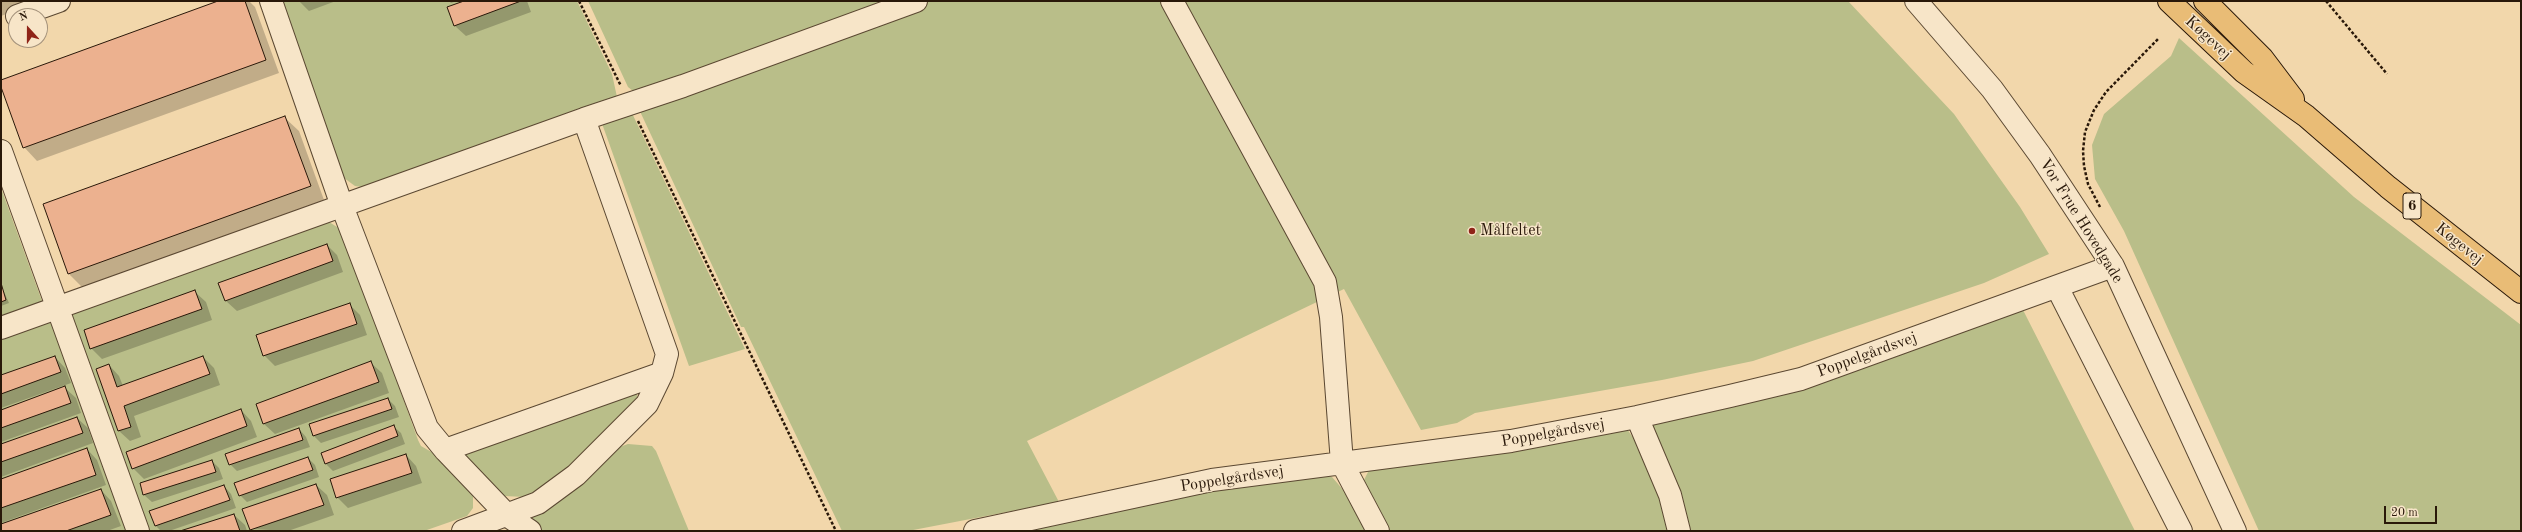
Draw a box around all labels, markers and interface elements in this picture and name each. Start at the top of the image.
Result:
north arrow [8,8,48,48]
text: N [18,11,30,24]
street label: Køgevej [2181,12,2235,64]
street label: Vor Frue Hovedgade [2035,155,2127,287]
road number: 6 [2403,193,2421,219]
street label: Køgevej [2431,219,2487,269]
place label: Målfeltet [1480,221,1541,241]
marker: Målfeltet [1467,226,1477,236]
street label: Poppelgårdsvej [1814,328,1920,382]
street label: Poppelgårdsvej [1500,414,1606,452]
street label: Poppelgårdsvej [1179,461,1285,497]
scale bar [2386,498,2439,524]
text: 20 m [2391,507,2418,519]

